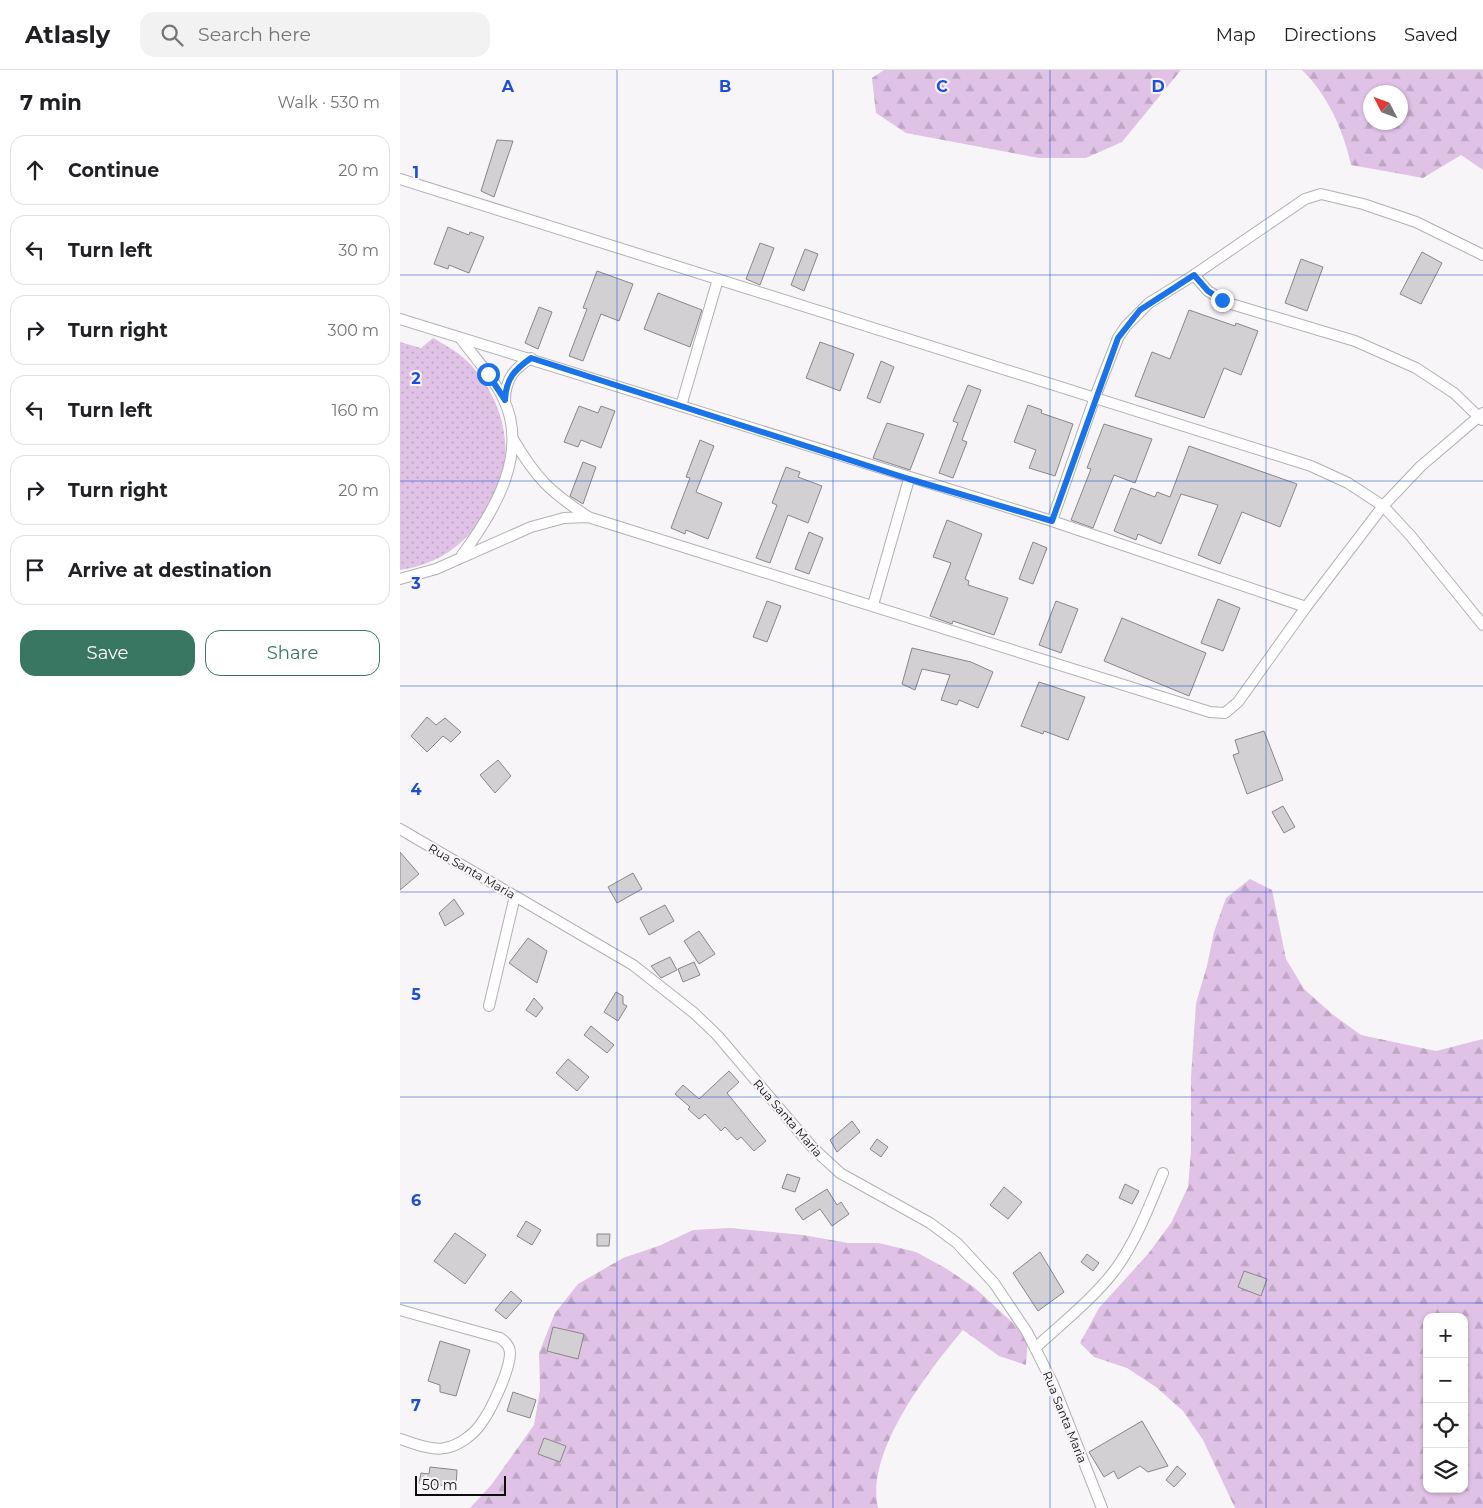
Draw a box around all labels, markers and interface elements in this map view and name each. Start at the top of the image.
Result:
search box [140,12,490,57]
text: Atlasly [25,20,110,49]
icon: search [158,21,186,49]
text: Search here [198,23,311,46]
text: Map [1216,24,1256,46]
text: Directions [1284,24,1376,46]
text: Saved [1404,24,1458,46]
text: A [501,77,515,96]
text: B [719,77,731,96]
text: C [936,77,948,96]
text: D [1151,77,1165,96]
north arrow [1363,85,1408,130]
text: 7 min [20,90,82,115]
text: Walk · 530 m [278,93,380,112]
icon: ahead [21,156,49,184]
text: Continue [68,159,159,182]
text: 20 m [338,161,379,180]
text: 1 [413,163,419,182]
icon: left [21,236,49,264]
text: Turn left [68,239,153,262]
text: 30 m [338,241,379,260]
route end [1211,289,1234,312]
icon: right [21,316,49,344]
text: Turn right [68,319,168,342]
text: 300 m [328,321,379,340]
route start [477,363,500,386]
text: 2 [411,369,421,388]
icon: left [21,396,49,424]
text: Turn left [68,399,153,422]
text: 160 m [332,401,379,420]
icon: right [21,476,49,504]
text: Turn right [68,479,168,502]
text: 20 m [338,481,379,500]
icon: arrive [21,556,49,584]
text: Arrive at destination [68,559,272,582]
text: 3 [410,574,421,593]
button: Save [20,630,195,676]
button: Share [205,630,380,676]
text: 4 [410,780,422,799]
street label: Rua Santa Maria [426,840,518,902]
text: 5 [411,985,421,1004]
street label: Rua Santa Maria [750,1076,826,1160]
text: 6 [411,1191,421,1210]
map controls [1423,1313,1468,1493]
button: + [1423,1313,1468,1358]
button: − [1423,1358,1468,1403]
street label: Rua Santa Maria [1040,1369,1090,1465]
text: 7 [411,1396,421,1415]
button: locate [1423,1403,1468,1448]
button: layers [1423,1448,1468,1493]
scale bar [415,1473,506,1496]
text: 50 m [422,1476,458,1494]

